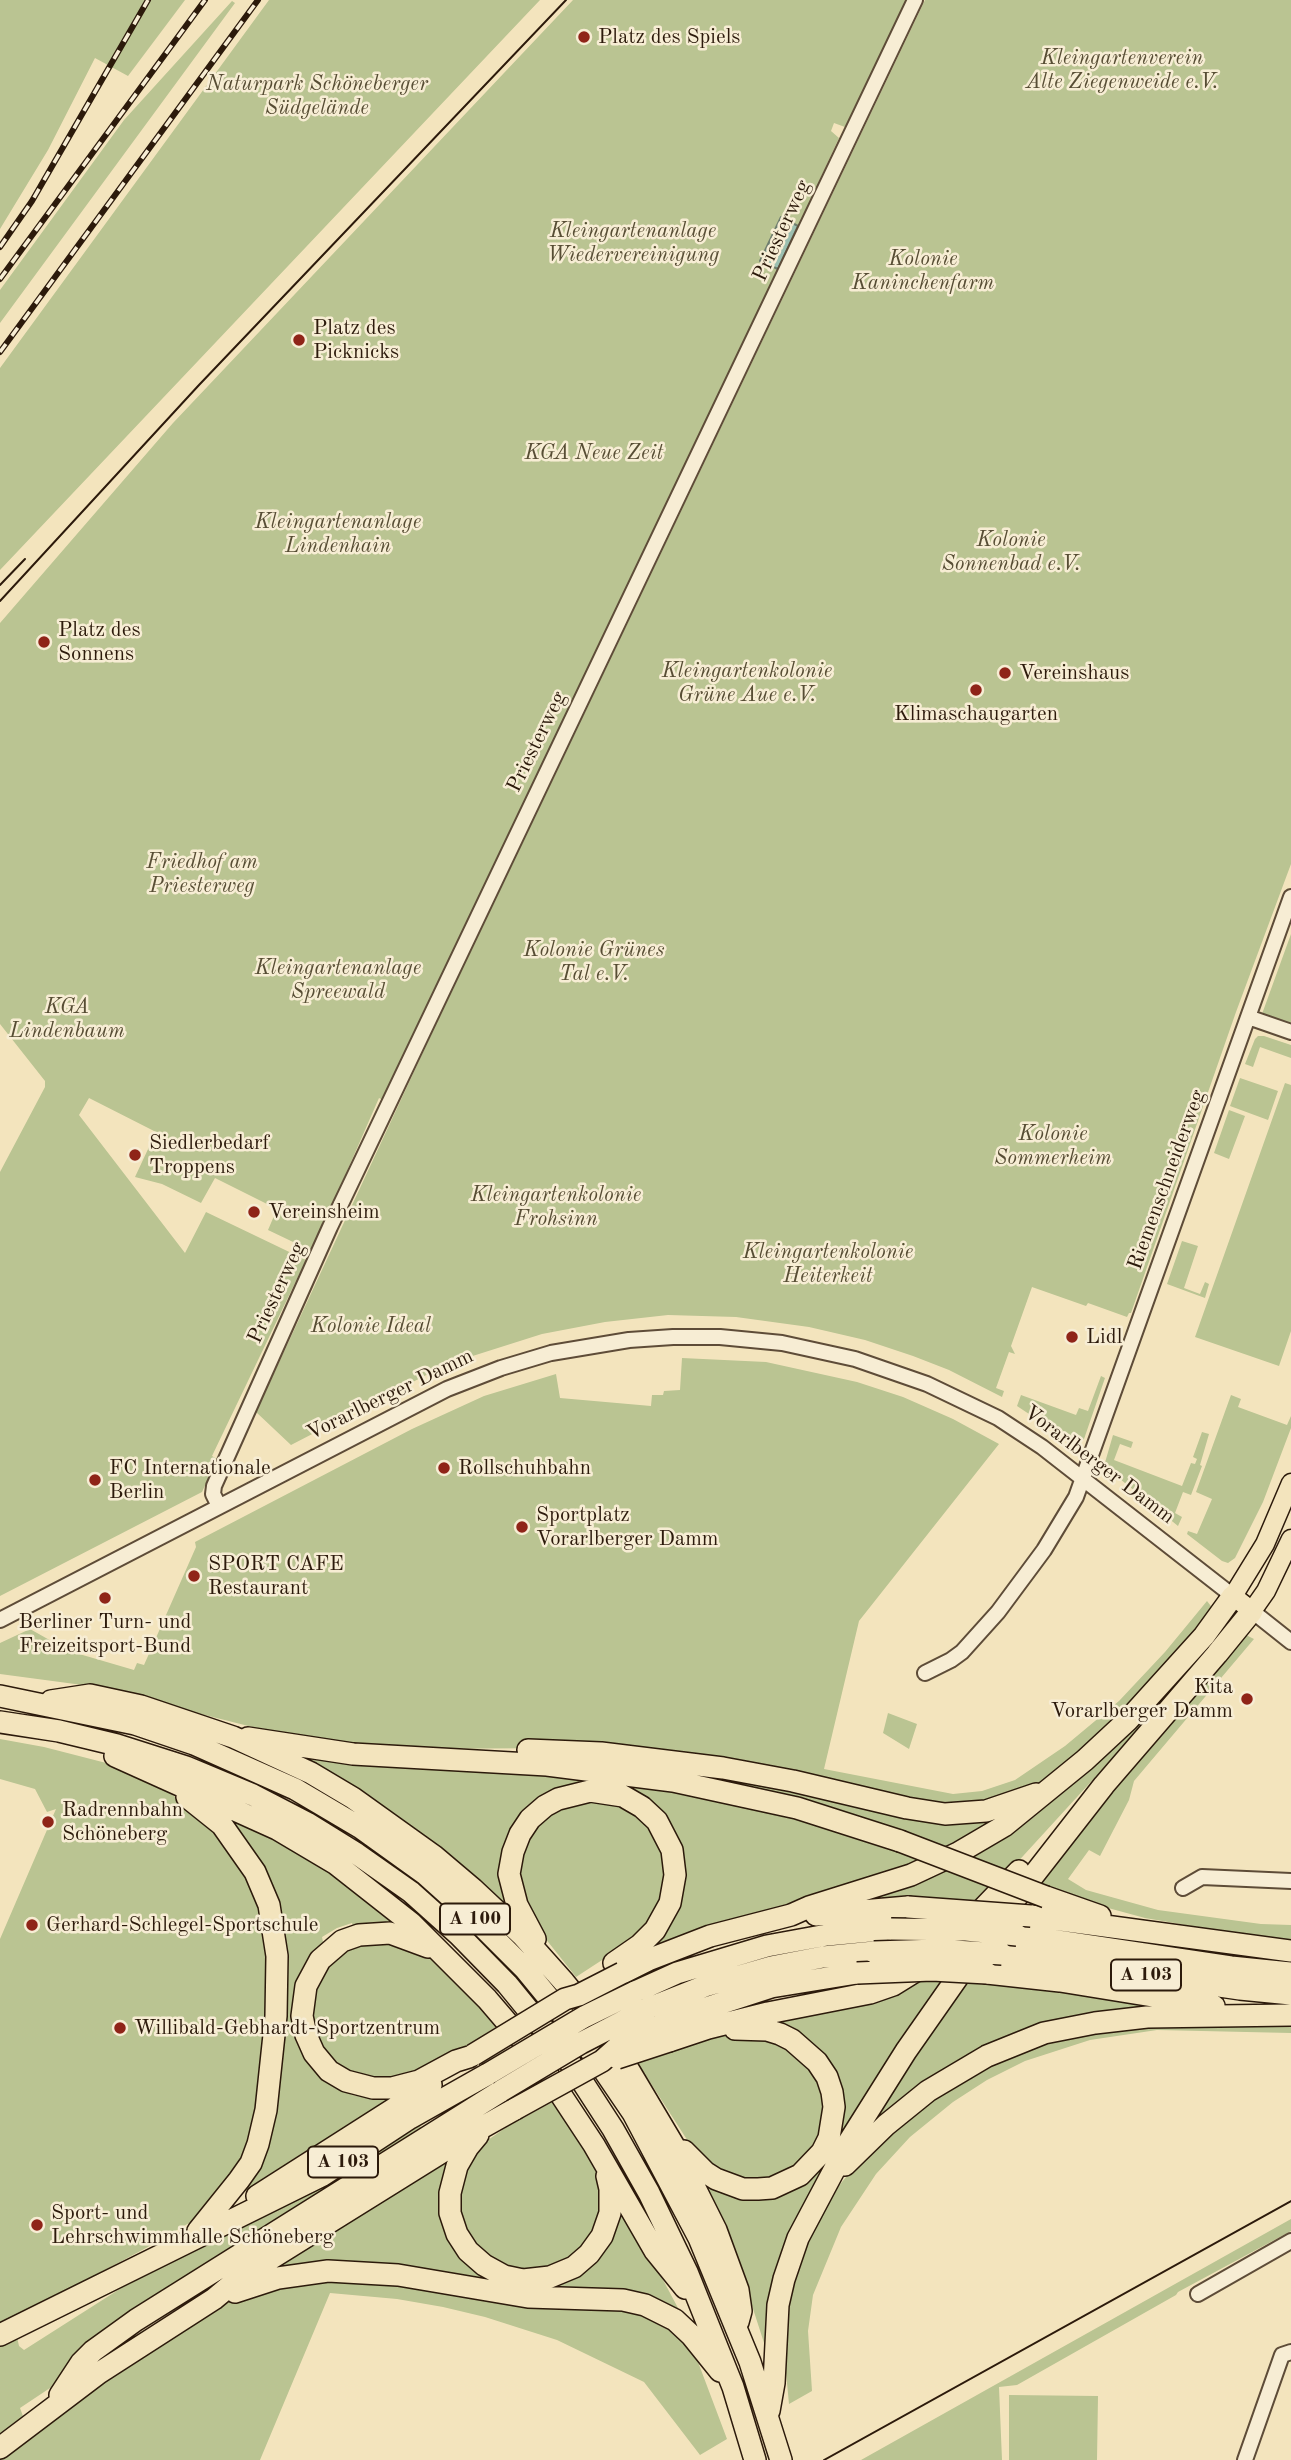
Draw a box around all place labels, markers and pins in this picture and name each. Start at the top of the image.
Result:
place label: Platz des Spiels [598,24,740,50]
marker: Platz des Spiels [576,29,592,45]
place label: Platz des Picknicks [313,315,399,365]
marker: Platz des Picknicks [291,332,307,348]
place label: Platz des Sonnens [58,617,141,667]
marker: Platz des Sonnens [36,634,52,650]
place label: Vereinshaus [1019,660,1129,686]
marker: Vereinshaus [997,665,1013,681]
marker: Klimaschaugarten [968,682,984,698]
place label: Klimaschaugarten [894,701,1058,727]
place label: Siedlerbedarf Troppens [149,1130,270,1180]
marker: Siedlerbedarf Troppens [127,1147,143,1163]
place label: Vereinsheim [268,1199,380,1225]
marker: Vereinsheim [246,1204,262,1220]
place label: Lidl [1086,1324,1122,1350]
marker: Lidl [1064,1329,1080,1345]
place label: FC Internationale Berlin [109,1455,271,1505]
place label: Rollschuhbahn [458,1455,591,1481]
marker: Rollschuhbahn [436,1460,452,1476]
marker: FC Internationale Berlin [87,1472,103,1488]
place label: Sportplatz Vorarlberger Damm [536,1502,718,1552]
marker: Sportplatz Vorarlberger Damm [514,1519,530,1535]
place label: SPORT CAFE Restaurant [208,1551,344,1601]
marker: SPORT CAFE Restaurant [186,1568,202,1584]
marker: Berliner Turn- und Freizeitsport-Bund [97,1590,113,1606]
place label: Berliner Turn- und Freizeitsport-Bund [19,1609,191,1659]
place label: Kita Vorarlberger Damm [1051,1674,1233,1724]
marker: Kita Vorarlberger Damm [1239,1691,1255,1707]
place label: Radrennbahn Schöneberg [62,1797,183,1847]
marker: Radrennbahn Schöneberg [40,1814,56,1830]
place label: Gerhard-Schlegel-Sportschule [46,1912,318,1938]
marker: Gerhard-Schlegel-Sportschule [24,1917,40,1933]
place label: Willibald-Gebhardt-Sportzentrum [134,2015,440,2041]
marker: Willibald-Gebhardt-Sportzentrum [112,2020,128,2036]
place label: Sport- und Lehrschwimmhalle Schöneberg [51,2200,334,2250]
marker: Sport- und Lehrschwimmhalle Schöneberg [29,2217,45,2233]

